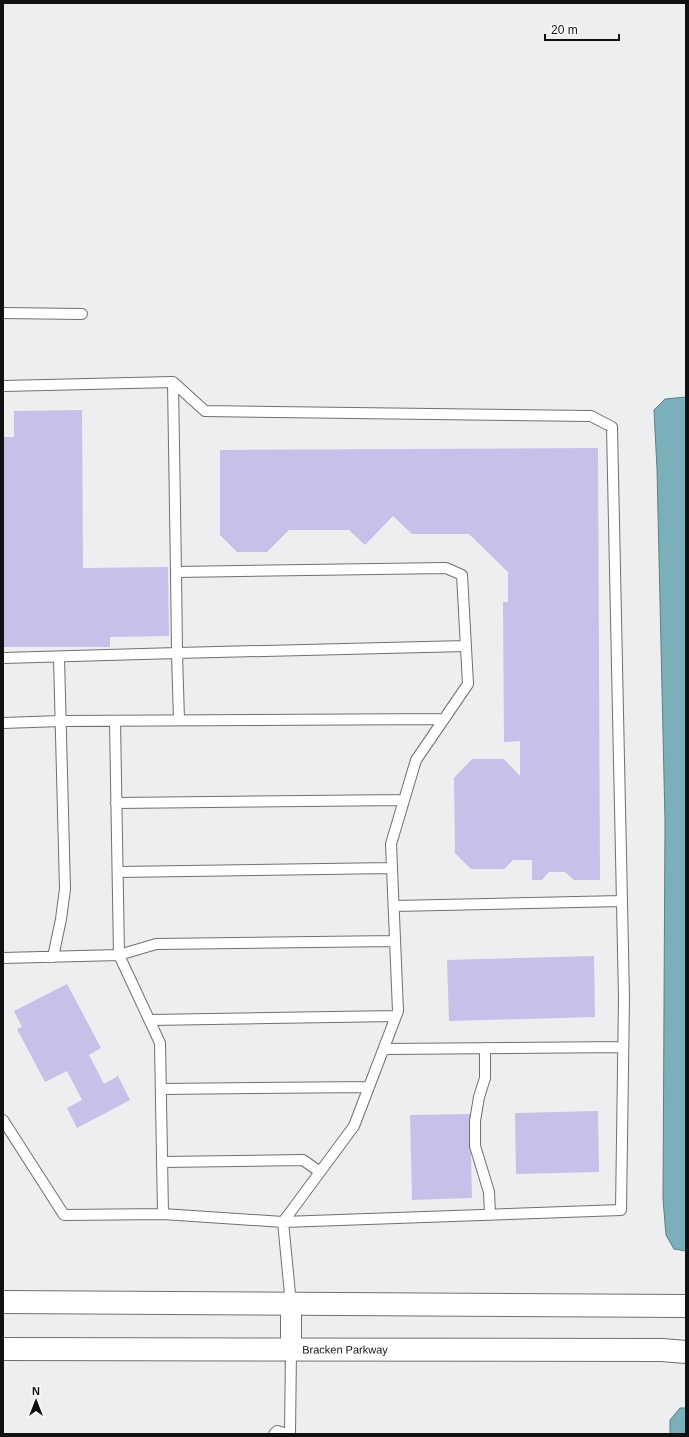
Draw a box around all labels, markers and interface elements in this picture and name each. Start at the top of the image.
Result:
scale bar [545,16,619,42]
text: 20 m [551,23,578,37]
street label: Bracken Parkway [302,1343,388,1356]
north arrow [16,1381,56,1421]
text: N [32,1385,40,1397]

